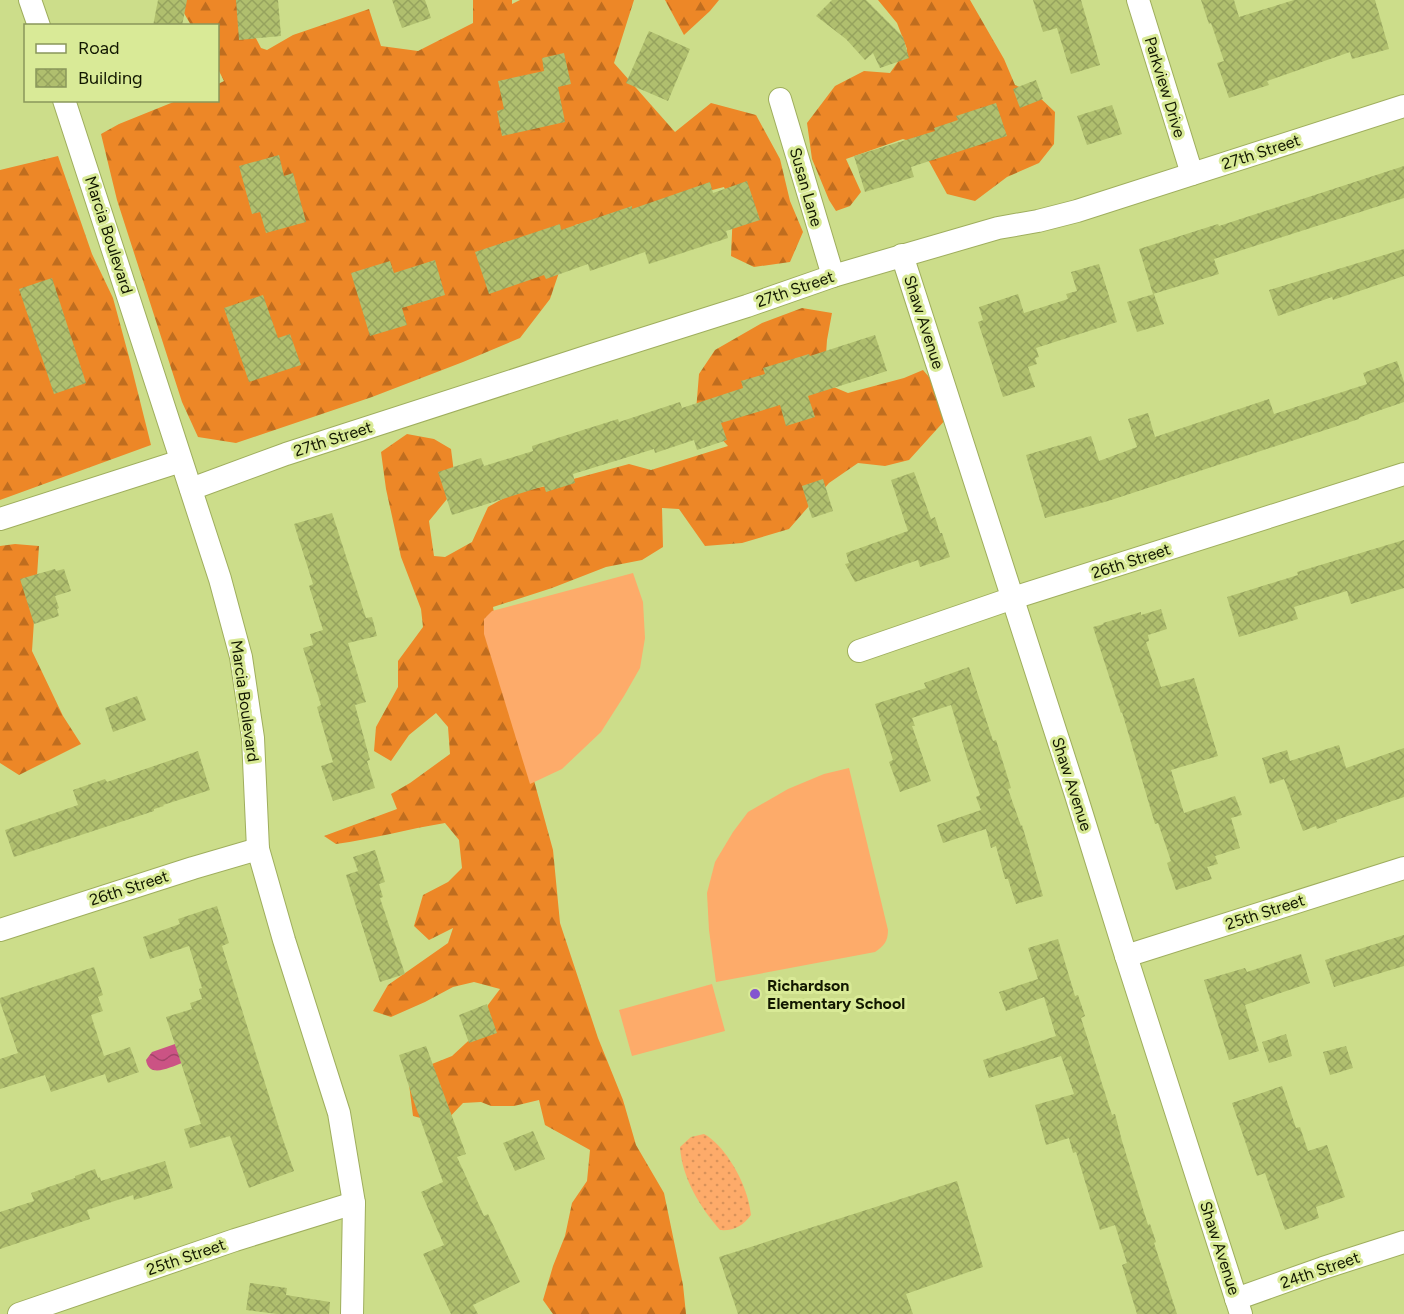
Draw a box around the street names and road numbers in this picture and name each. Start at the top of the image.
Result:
street label: Parkview Drive [1141,34,1189,140]
street label: 27th Street [1219,130,1303,174]
street label: Susan Lane [786,145,826,229]
street label: Marcia Boulevard [81,174,137,296]
street label: 27th Street [753,267,837,311]
street label: Shaw Avenue [900,273,948,371]
street label: 27th Street [291,417,375,461]
street label: 26th Street [1089,539,1173,583]
street label: Marcia Boulevard [227,639,263,763]
street label: Shaw Avenue [1048,735,1096,833]
street label: 26th Street [87,866,171,910]
street label: 25th Street [1223,890,1307,934]
street label: Shaw Avenue [1196,1199,1244,1297]
street label: 25th Street [144,1235,228,1279]
street label: 24th Street [1278,1248,1362,1292]

